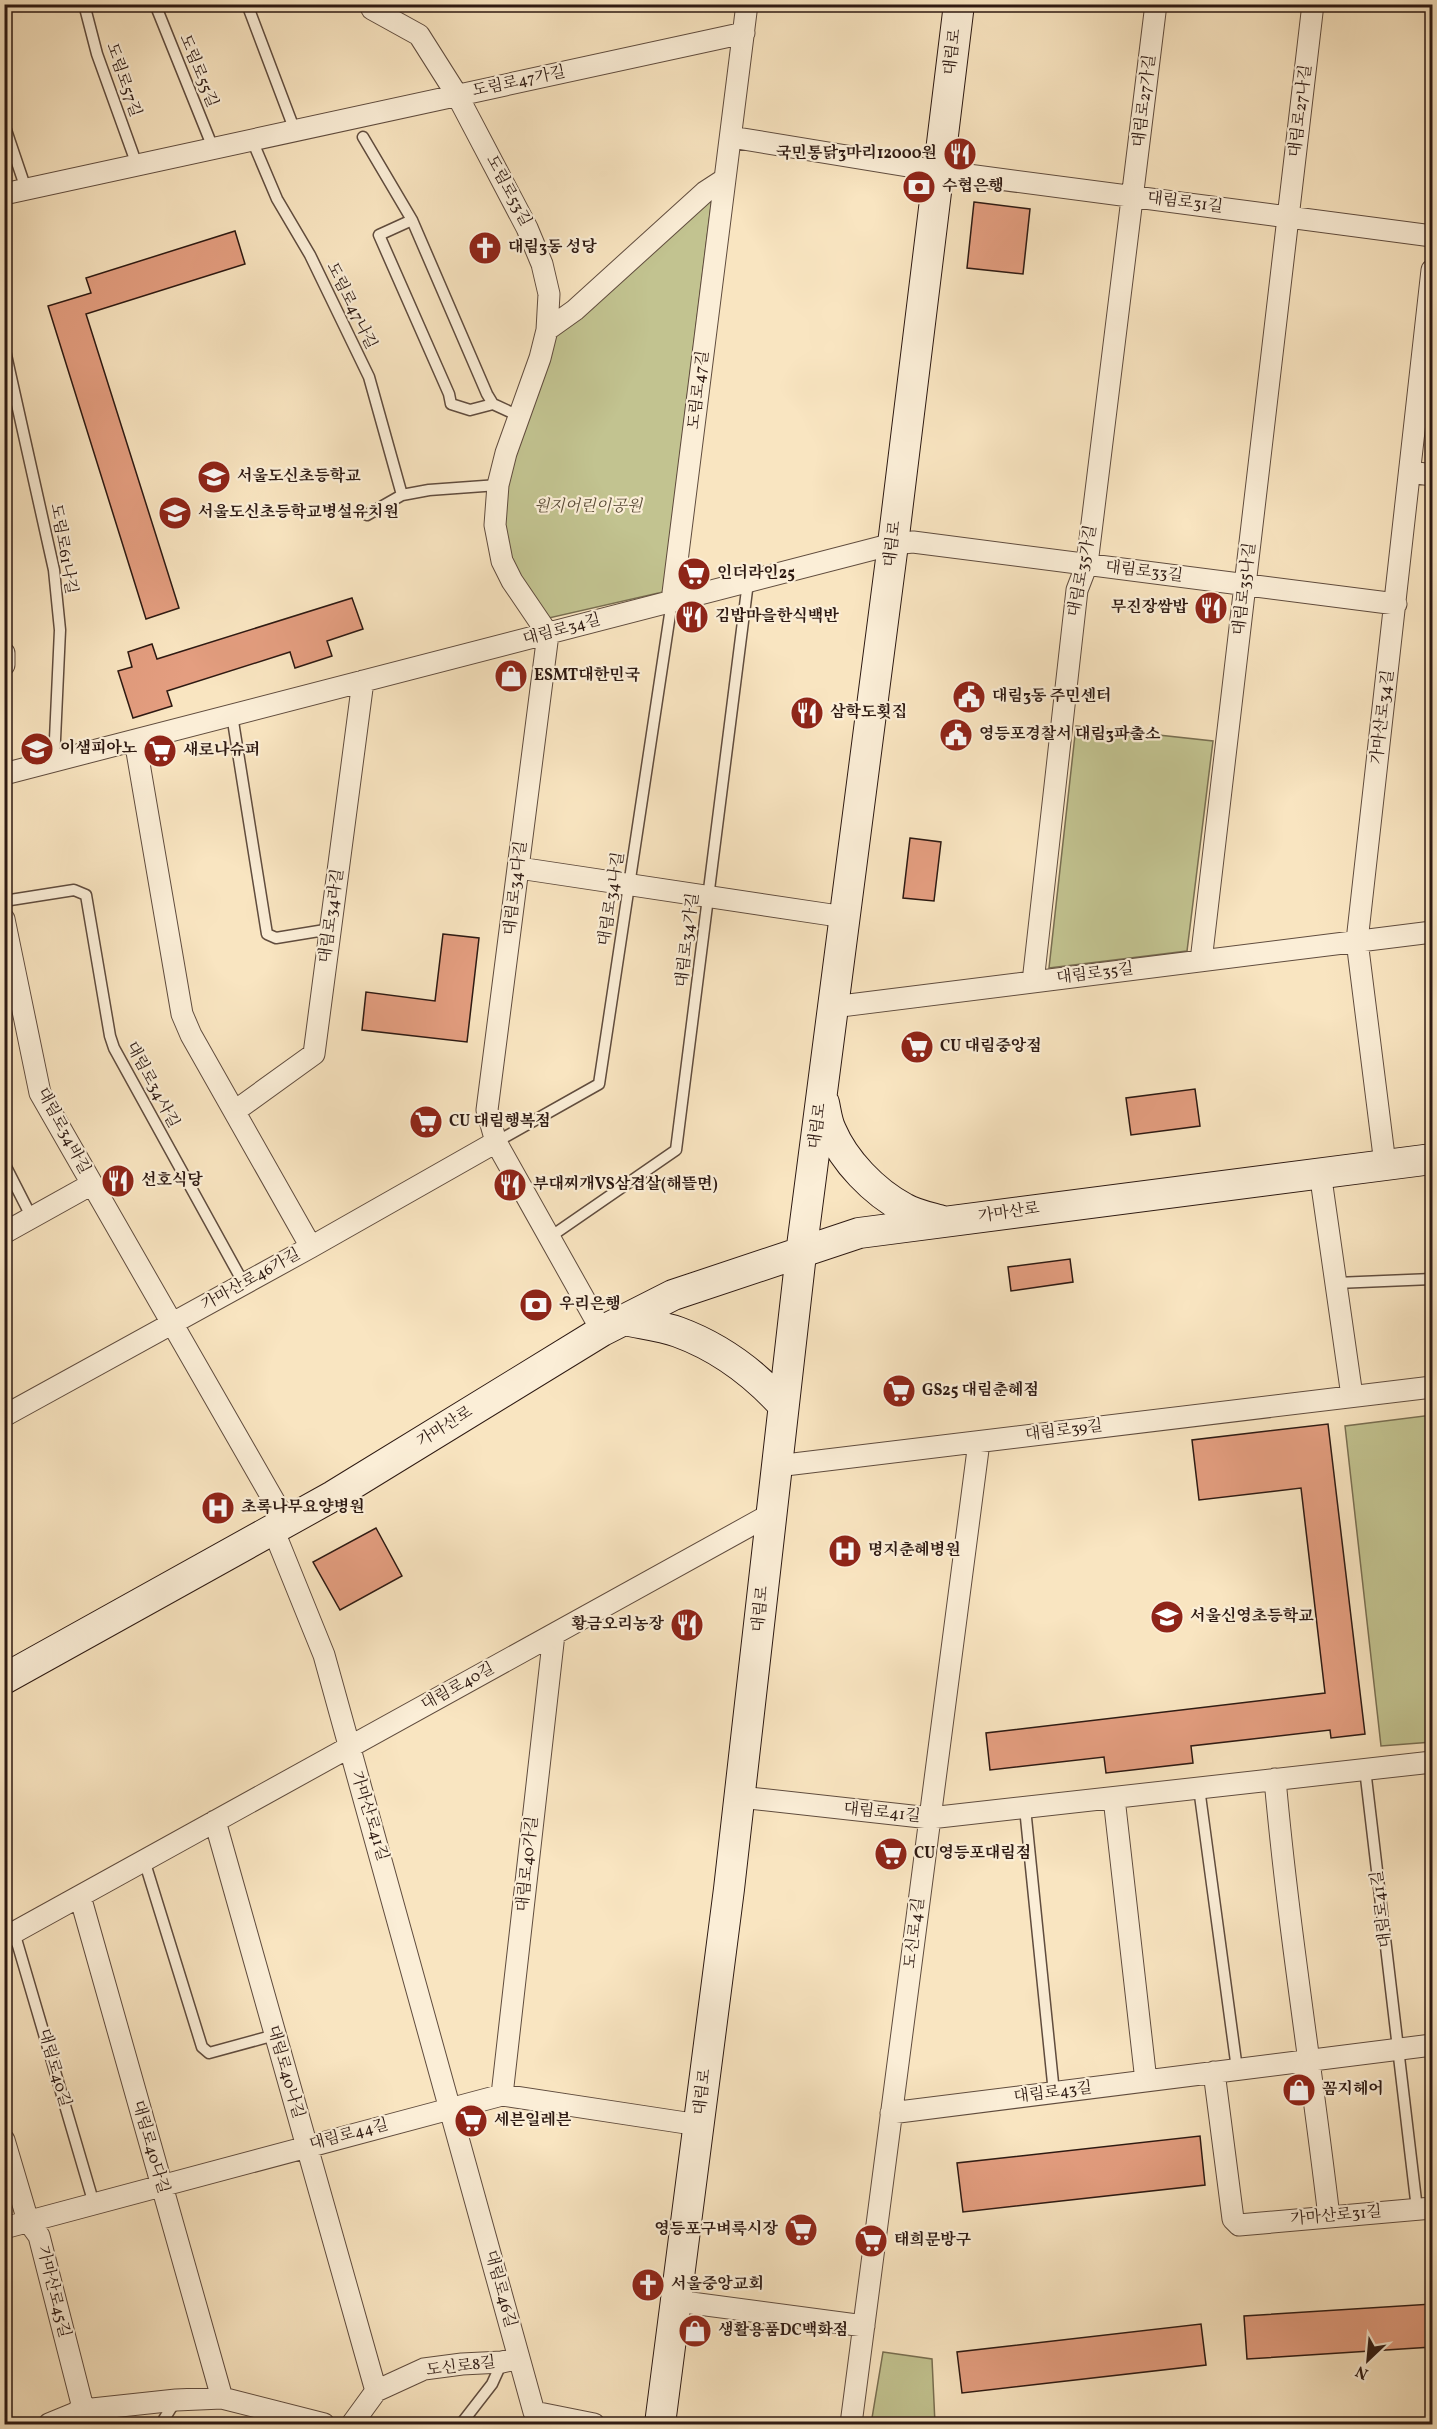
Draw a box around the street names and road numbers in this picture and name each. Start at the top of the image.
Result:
street label: 대림로 [939,27,967,76]
street label: 도림로55길 [173,31,223,111]
street label: 도림로57길 [100,40,146,120]
street label: 대림로27가길 [1128,53,1162,149]
street label: 도림로47가길 [470,61,568,103]
street label: 대림로27나길 [1284,63,1318,159]
street label: 도림로53길 [480,152,536,230]
street label: 대림로31길 [1146,187,1224,219]
street label: 도림로47나길 [320,259,382,353]
street label: 도림로47길 [683,349,715,431]
street label: 도림로61나길 [44,502,82,596]
street label: 대림로 [879,519,907,568]
street label: 대림로35가길 [1063,523,1103,619]
street label: 대림로35나길 [1228,541,1262,637]
street label: 대림로33길 [1104,556,1184,588]
street label: 대림로34길 [521,609,603,651]
street label: 가마산로34길 [1366,668,1400,766]
street label: 대림로34다길 [499,839,533,937]
street label: 대림로34나길 [594,850,630,948]
street label: 대림로34라길 [314,867,350,965]
street label: 대림로34가길 [671,891,705,989]
street label: 대림로35길 [1055,958,1135,990]
street label: 대림로34사길 [120,1038,184,1132]
street label: 대림로34바길 [31,1084,95,1178]
street label: 대림로 [804,1101,832,1150]
street label: 가마산로 [977,1198,1042,1228]
street label: 가마산로46가길 [197,1244,305,1316]
street label: 가마산로 [413,1401,478,1453]
street label: 대림로39길 [1024,1415,1104,1447]
street label: 대림로 [748,1584,774,1633]
street label: 대림로40길 [417,1658,499,1716]
street label: 가마산로41길 [345,1768,393,1864]
street label: 대림로41길 [842,1798,922,1828]
street label: 대림로40가길 [512,1815,544,1913]
street label: 대림로41길 [1366,1869,1398,1949]
street label: 도신로4길 [900,1896,930,1970]
street label: 대림로40나길 [261,2023,309,2121]
street label: 대림로40길 [32,2026,76,2110]
street label: 대림로 [689,2067,717,2116]
street label: 대림로43길 [1012,2077,1094,2109]
street label: 대림로40다길 [126,2098,174,2196]
street label: 대림로44길 [307,2114,391,2156]
street label: 가마산로31길 [1289,2201,1383,2231]
street label: 가마산로45길 [31,2244,75,2340]
street label: 대림로46길 [479,2248,521,2330]
street label: 도신로8길 [425,2352,497,2382]

